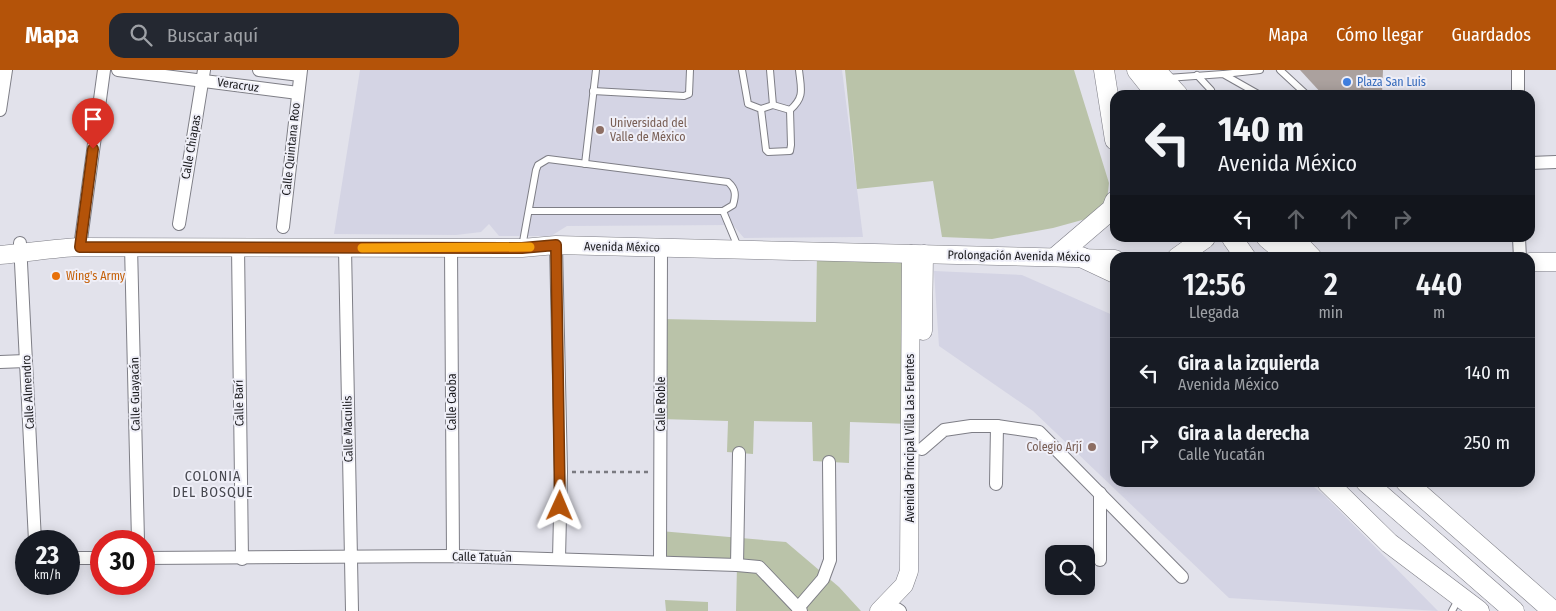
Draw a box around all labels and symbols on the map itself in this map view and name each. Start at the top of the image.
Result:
street label: Veracruz [216,75,260,95]
place label: Plaza San Luis [1357,75,1426,89]
marker: Plaza San Luis [1341,76,1353,88]
pin [72,98,114,149]
street label: Calle Quintana Roo [279,102,303,196]
street label: Calle Chiapas [178,114,204,180]
place label: Universidad del Valle de México [610,116,687,144]
marker: Universidad del Valle de México [594,124,606,136]
street label: Avenida México [584,239,660,255]
street label: Prolongación Avenida México [948,248,1090,264]
place label: Wing's Army [66,269,126,283]
marker: Wing's Army [50,270,62,282]
street label: Avenida Principal Villa Las Fuentes [903,354,917,523]
street label: Calle Almendro [19,355,37,429]
street label: Calle Guayacán [127,357,143,431]
street label: Calle Caoba [445,373,459,431]
street label: Calle Roble [654,377,668,431]
street label: Calle Barí [232,380,246,426]
street label: Calle Macuilis [340,395,356,463]
place label: Colegio Arjí [1026,440,1082,454]
marker: Colegio Arjí [1086,441,1098,453]
district label: COLONIA DEL BOSQUE [172,468,254,501]
position arrow [533,479,585,531]
speed limit sign: 30 [90,530,155,595]
street label: Calle Tatuán [452,549,512,565]

